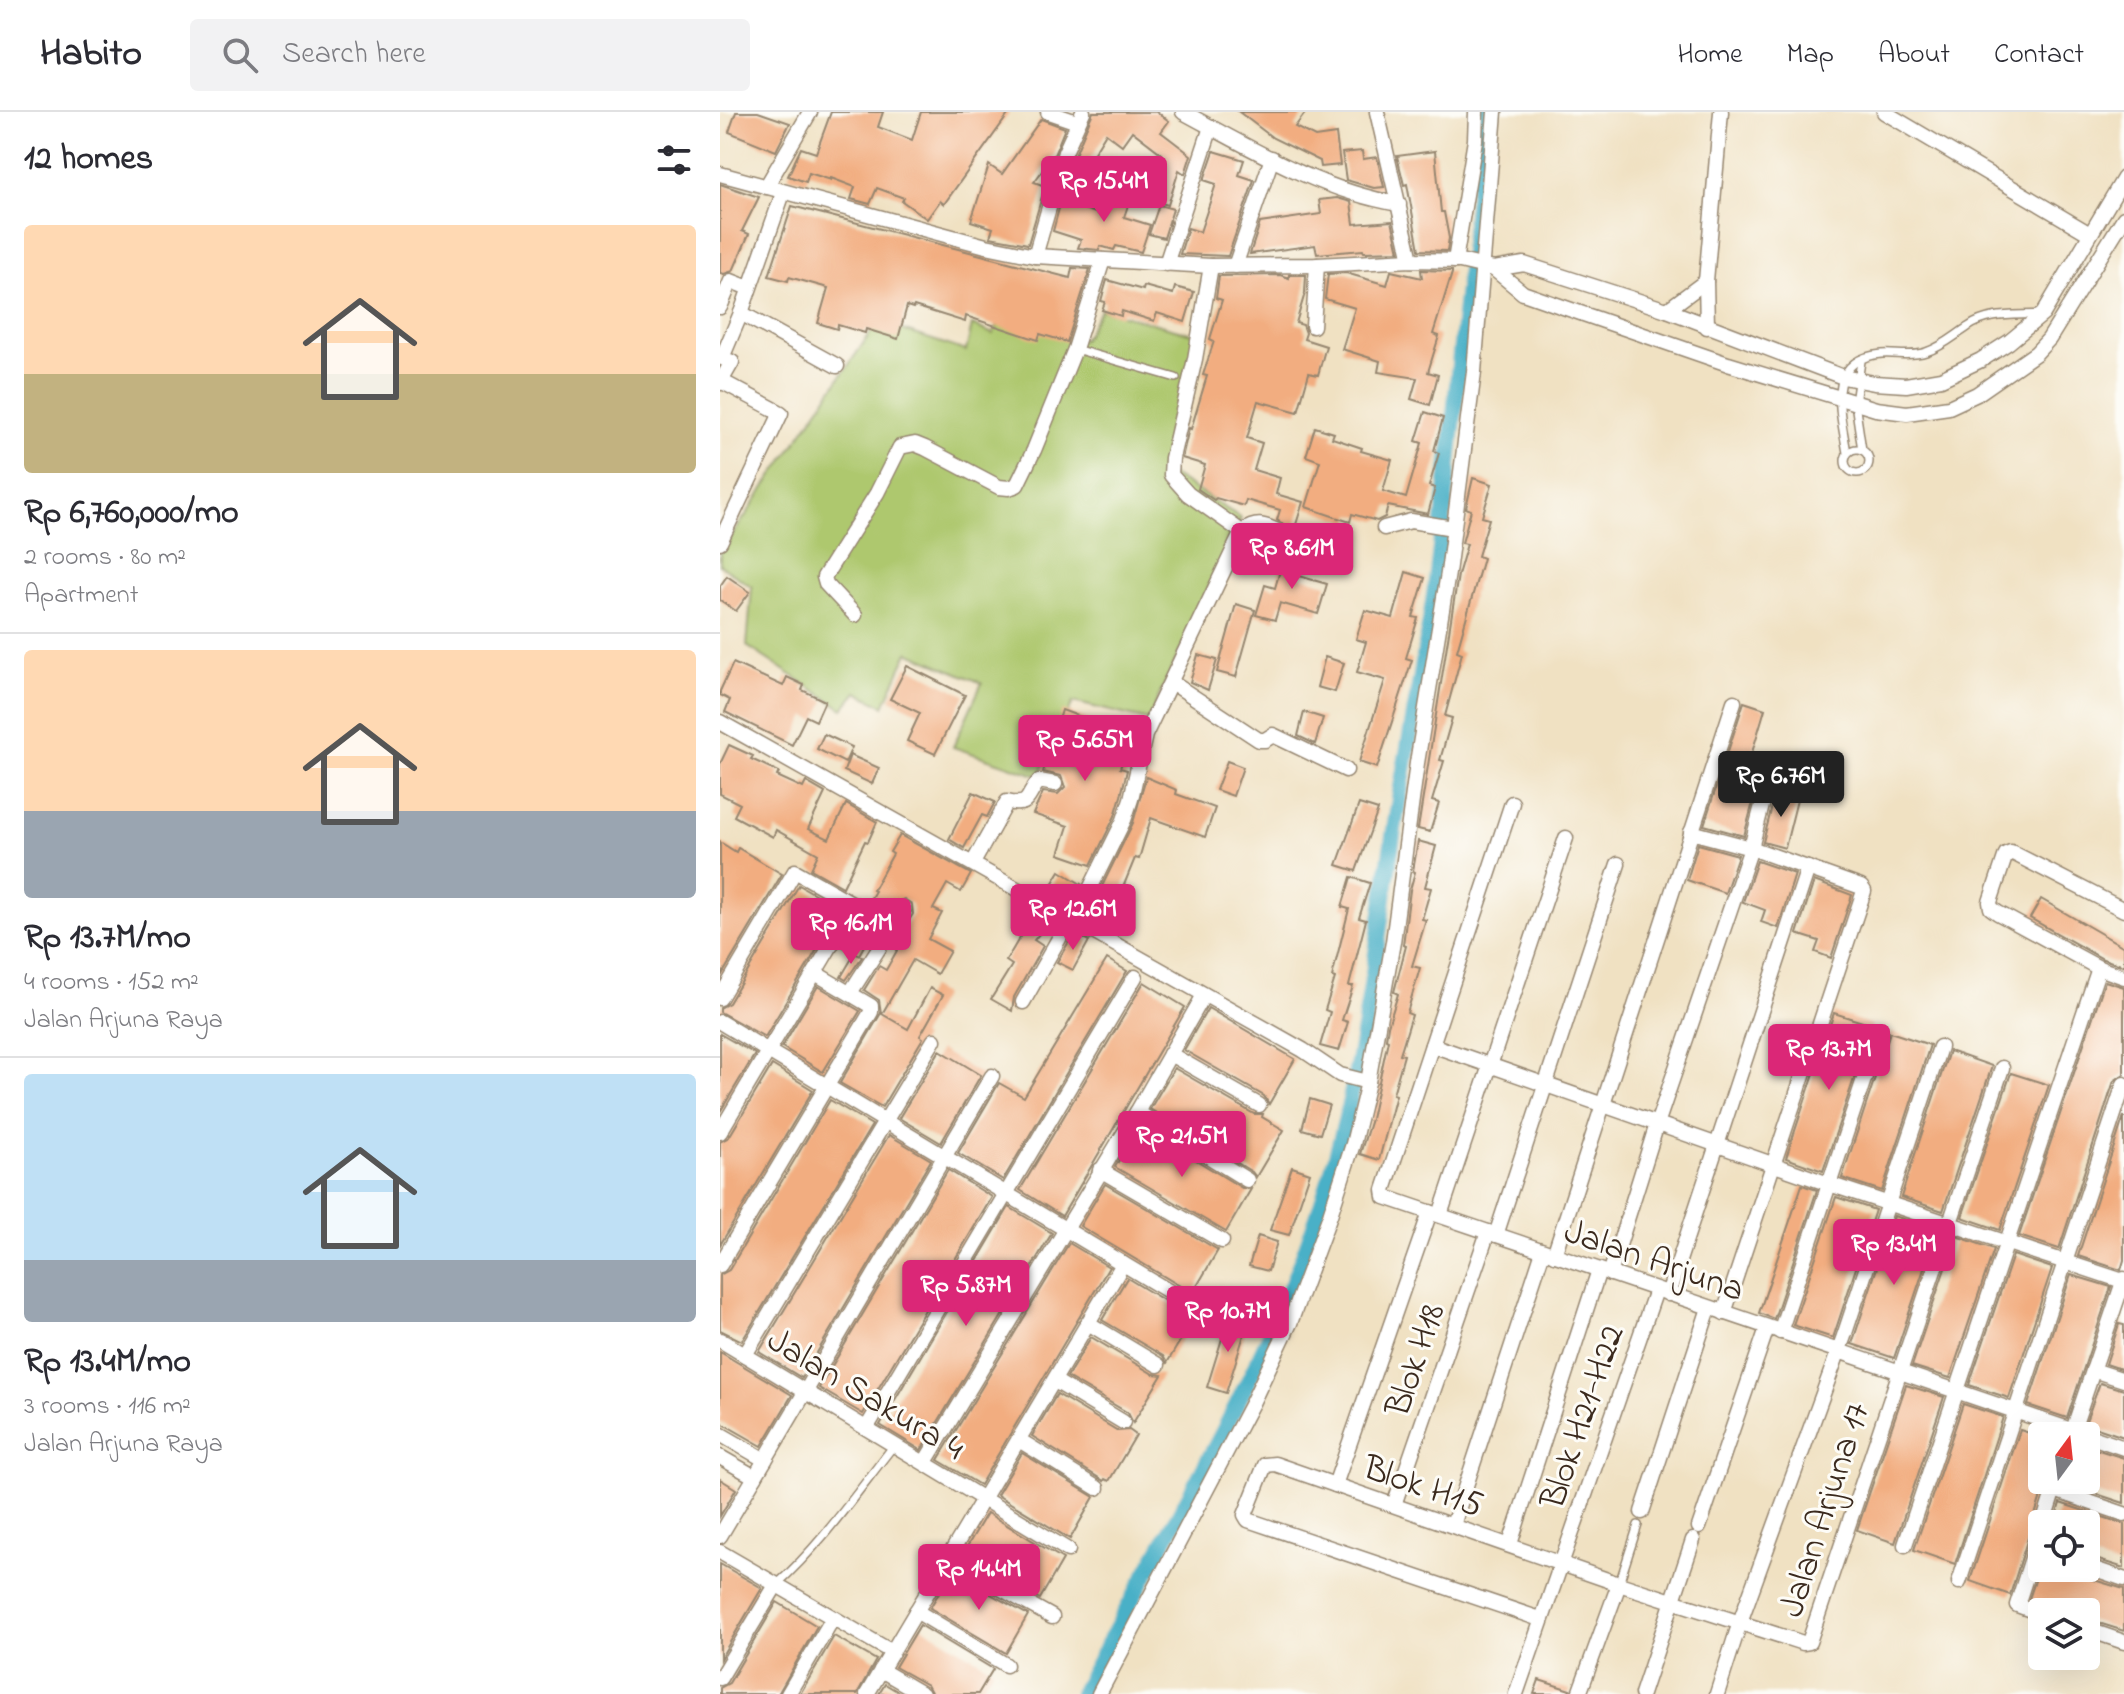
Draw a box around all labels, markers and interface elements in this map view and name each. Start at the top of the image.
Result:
search box [190,19,750,91]
text: Habito [40,27,142,83]
icon: search [218,33,262,77]
text: Search here [282,33,426,77]
text: Home [1677,35,1743,76]
text: Map [1787,35,1834,76]
text: About [1878,35,1950,76]
text: Contact [1994,35,2084,76]
text: 12 homes [24,135,153,185]
icon: filters [652,138,696,182]
pin: Rp 15.4M [1021,156,1187,224]
text: Rp 15.4M [1059,163,1149,201]
icon: home [288,277,432,421]
text: Rp 6,760,000/mo [24,489,239,539]
pin: Rp 8.61M [1209,523,1375,591]
text: Rp 8.61M [1249,530,1335,568]
text: 2 rooms · 80 m² [24,539,186,577]
text: Apartment [24,577,138,615]
icon: home [288,702,432,846]
pin: Rp 5.65M [1002,715,1168,783]
text: Rp 5.65M [1036,722,1134,760]
pin: Rp 6.76M [1698,751,1864,819]
text: Rp 6.76M [1736,758,1826,796]
pin: Rp 12.6M [990,884,1156,952]
text: Rp 12.6M [1029,891,1117,929]
pin: Rp 16.1M [768,898,934,966]
text: Rp 16.1M [809,905,893,943]
text: Rp 13.7M/mo [24,914,191,964]
text: 4 rooms · 152 m² [24,964,199,1002]
text: Jalan Arjuna Raya [24,1002,223,1040]
pin: Rp 13.7M [1746,1024,1912,1092]
text: Rp 13.7M [1786,1031,1872,1069]
pin: Rp 21.5M [1099,1111,1265,1179]
text: Rp 21.5M [1136,1118,1228,1156]
icon: home [288,1126,432,1270]
street label: Jalan Arjuna [1556,1207,1751,1318]
pin: Rp 13.4M [1811,1219,1977,1287]
text: Rp 13.4M [1851,1226,1937,1264]
pin: Rp 5.87M [883,1260,1049,1328]
text: Rp 5.87M [920,1267,1012,1305]
pin: Rp 10.7M [1145,1286,1311,1354]
text: Rp 10.7M [1185,1293,1271,1331]
street label: Blok H18 [1373,1297,1461,1425]
street label: Jalan Sakura 4 [756,1316,974,1476]
street label: Blok H21-H22 [1528,1319,1640,1517]
text: Rp 13.4M/mo [24,1338,191,1388]
text: 3 rooms · 116 m² [24,1388,191,1426]
street label: Jalan Arjuna 17 [1767,1396,1886,1624]
north arrow [2028,1422,2100,1494]
map controls [2028,1422,2100,1670]
text: Jalan Arjuna Raya [24,1426,223,1464]
street label: Blok H15 [1355,1443,1490,1533]
button: locate [2028,1510,2100,1582]
pin: Rp 14.4M [896,1544,1062,1612]
text: Rp 14.4M [936,1551,1022,1589]
button: layers [2028,1598,2100,1670]

